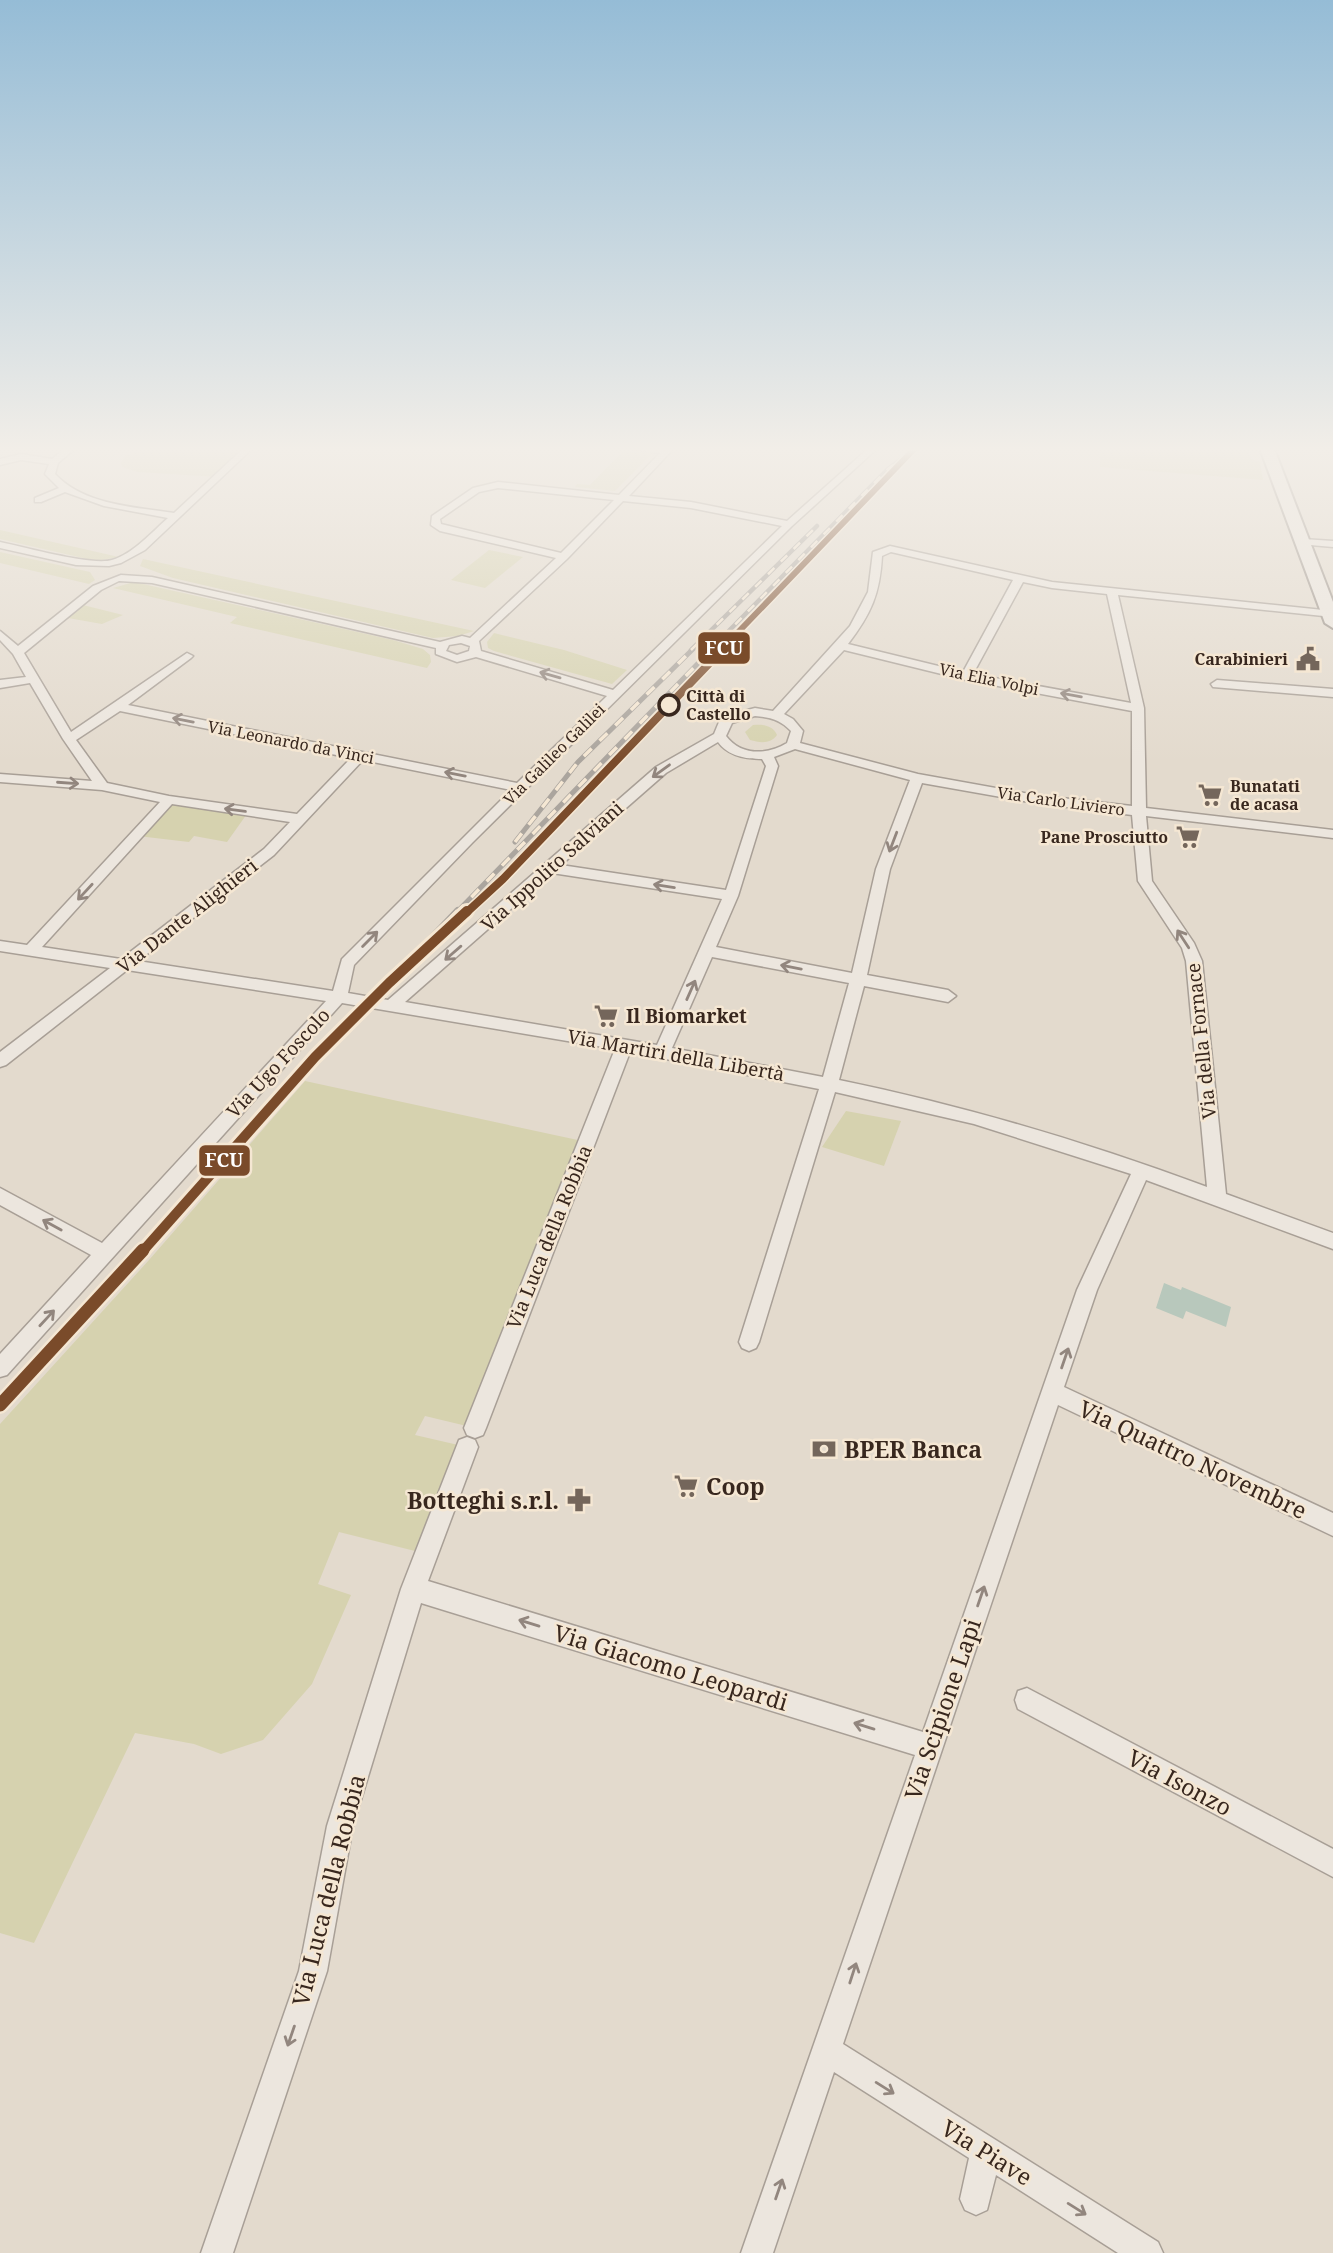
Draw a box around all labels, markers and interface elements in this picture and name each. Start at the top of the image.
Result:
line badge: FCU [697,631,751,665]
text: FCU [705,635,743,661]
public building icon: Carabinieri [1294,645,1322,673]
place label: Carabinieri [1195,648,1288,670]
street label: Via Elia Volpi [937,658,1041,700]
one-way arrow [539,667,561,680]
place label: Città di Castello [686,685,751,725]
one-way arrow [1060,688,1082,702]
marker: Città di Castello [658,694,680,716]
street label: Via Galileo Galilei [498,698,610,810]
one-way arrow [172,712,195,726]
street label: Via Leonardo da Vinci [206,715,376,769]
one-way arrow [653,763,671,778]
one-way arrow [444,767,467,781]
place label: Bunatati de acasa [1230,775,1300,815]
one-way arrow [56,777,79,790]
street label: Via Carlo Liviero [996,781,1126,821]
supermarket icon: Bunatati de acasa [1196,781,1224,809]
street label: Via Ippolito Salviani [475,795,629,937]
one-way arrow [225,803,247,816]
supermarket icon: Pane Prosciutto [1174,823,1202,851]
place label: Pane Prosciutto [1041,826,1168,848]
one-way arrow [886,831,899,853]
street label: Via Dante Alighieri [111,853,263,979]
one-way arrow [653,879,675,892]
one-way arrow [77,883,94,900]
one-way arrow [1175,930,1190,949]
one-way arrow [362,931,379,948]
one-way arrow [445,945,463,961]
one-way arrow [780,959,803,973]
street label: Via della Fornace [1180,962,1222,1120]
one-way arrow [685,980,698,1001]
street label: Via Ugo Foscolo [220,1002,336,1124]
supermarket icon: Il Biomarket [592,1002,620,1030]
place label: Il Biomarket [626,1003,747,1029]
street label: Via Martiri della Libertà [565,1023,787,1087]
street label: Via Luca della Robbia [500,1141,598,1333]
line badge: FCU [198,1144,251,1177]
text: FCU [205,1147,243,1173]
one-way arrow [42,1218,63,1231]
one-way arrow [38,1310,55,1327]
one-way arrow [1059,1347,1072,1369]
street label: Via Quattro Novembre [1074,1392,1312,1526]
place label: BPER Banca [844,1433,982,1465]
bank icon: BPER Banca [810,1435,838,1463]
place label: Coop [706,1470,764,1502]
supermarket icon: Coop [672,1472,700,1500]
place label: Botteghi s.r.l. [407,1484,559,1516]
pharmacy icon: Botteghi s.r.l. [565,1486,593,1514]
one-way arrow [976,1585,988,1607]
street label: Via Scipione Lapi [896,1614,988,1804]
one-way arrow [519,1615,541,1628]
street label: Via Giacomo Leopardi [550,1616,793,1718]
one-way arrow [853,1719,875,1732]
street label: Via Isonzo [1122,1741,1238,1823]
street label: Via Luca della Robbia [284,1771,372,2009]
one-way arrow [848,1963,860,1985]
one-way arrow [284,2024,296,2046]
one-way arrow [875,2081,894,2096]
street label: Via Piave [935,2112,1039,2192]
one-way arrow [774,2178,786,2200]
one-way arrow [1067,2203,1087,2217]

